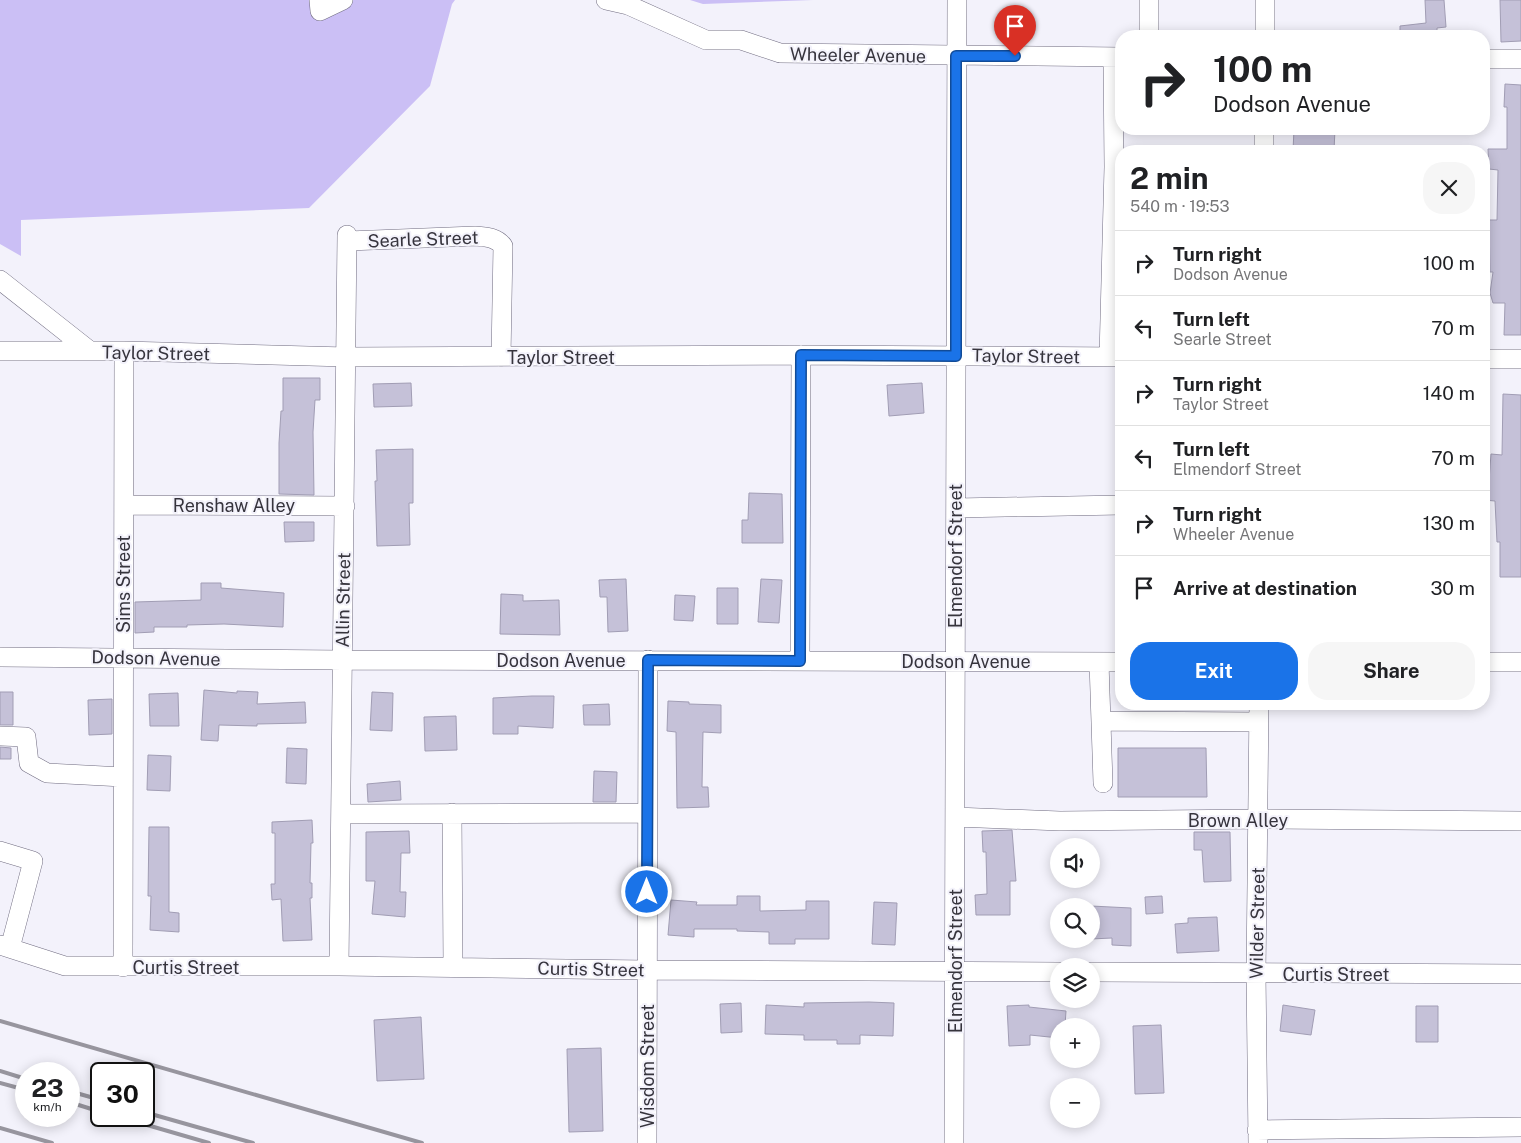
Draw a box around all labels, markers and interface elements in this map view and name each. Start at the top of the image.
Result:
pin [994,5,1036,56]
icon: arrive [1001,12,1029,40]
street label: Wheeler Avenue [790,43,926,67]
text: 100 m [1213,49,1312,90]
icon: right [1130,50,1195,115]
text: Dodson Avenue [1213,91,1371,117]
text: 2 min [1130,160,1209,196]
button: close [1423,162,1475,214]
text: 540 m · 19:53 [1130,197,1230,216]
street label: Searle Street [367,227,479,251]
text: Turn right [1173,243,1262,265]
icon: right [1130,249,1158,277]
text: 100 m [1423,252,1475,274]
text: Dodson Avenue [1173,265,1288,284]
text: Turn left [1173,308,1250,330]
icon: left [1130,314,1158,342]
text: 70 m [1431,317,1475,339]
text: Searle Street [1173,330,1272,349]
street label: Taylor Street [102,342,210,364]
street label: Taylor Street [972,345,1080,367]
street label: Taylor Street [507,347,615,368]
text: Turn right [1173,373,1262,395]
icon: right [1130,379,1158,407]
text: 140 m [1423,382,1475,404]
text: Taylor Street [1173,395,1269,414]
text: Turn left [1173,438,1250,460]
icon: left [1130,444,1158,472]
text: 70 m [1431,447,1475,469]
text: Elmendorf Street [1173,460,1302,479]
street label: Elmendorf Street [945,484,966,628]
street label: Renshaw Alley [173,495,296,516]
text: Turn right [1173,503,1262,525]
icon: right [1130,509,1158,537]
text: 130 m [1423,512,1475,534]
text: Wheeler Avenue [1173,525,1294,544]
street label: Sims Street [113,535,134,633]
street label: Allin Street [332,552,354,648]
icon: arrive [1130,574,1158,602]
text: Arrive at destination [1173,577,1357,599]
text: 30 m [1430,577,1475,599]
button: Exit [1130,642,1298,700]
button: Share [1308,642,1475,700]
street label: Dodson Avenue [91,646,221,670]
street label: Dodson Avenue [496,650,626,671]
street label: Dodson Avenue [901,651,1031,672]
street label: Brown Alley [1188,810,1289,831]
map controls [1050,838,1100,1128]
button: sound [1050,838,1100,888]
position arrow [620,865,672,917]
street label: Wilder Street [1246,867,1268,979]
street label: Elmendorf Street [945,889,966,1033]
button: search [1050,898,1100,948]
street label: Curtis Street [132,957,240,978]
street label: Curtis Street [537,958,645,980]
button: layers [1050,958,1100,1008]
street label: Curtis Street [1282,964,1390,985]
street label: Wisdom Street [637,1004,658,1128]
button: + [1050,1018,1100,1068]
speed limit sign: 30 [90,1062,155,1127]
text: 23 [31,1073,64,1103]
button: − [1050,1078,1100,1128]
text: km/h [33,1100,62,1114]

